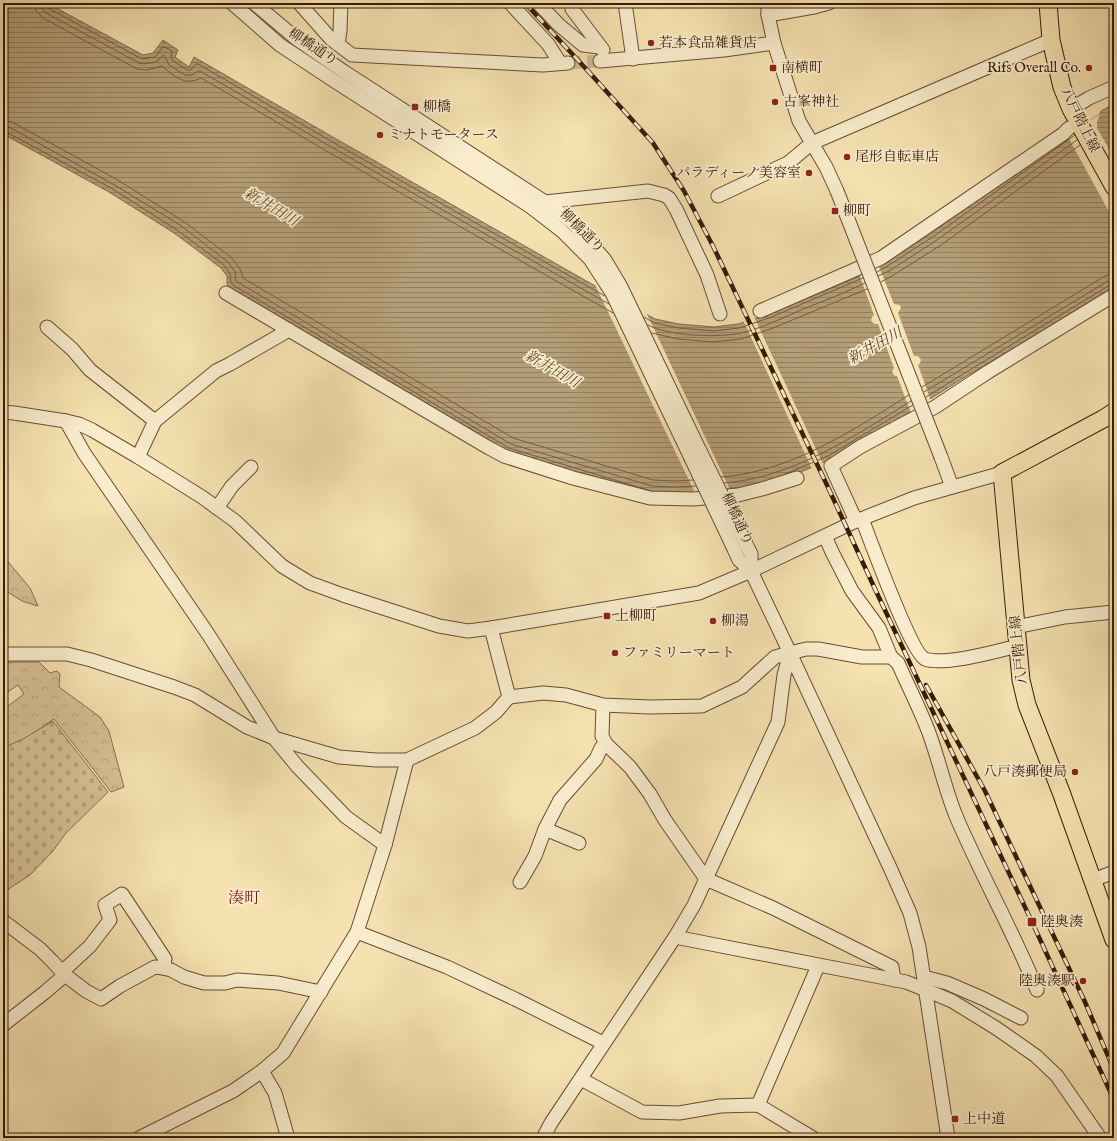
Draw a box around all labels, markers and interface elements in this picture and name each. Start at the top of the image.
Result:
street label: 柳橋通り [285,24,341,70]
place label: 若本食品雑貨店 [659,34,757,52]
marker: 若本食品雑貨店 [646,38,656,48]
place label: 南横町 [781,59,823,77]
place label: Rifs Overall Co. [987,59,1081,77]
marker: 南横町 [768,63,778,73]
marker: Rifs Overall Co. [1084,63,1094,73]
street label: 八戸階上線 [1057,85,1103,155]
place label: 古峯神社 [783,93,839,111]
marker: 古峯神社 [770,97,780,107]
place label: 柳橋 [423,98,451,116]
marker: 柳橋 [410,102,420,112]
place label: ミナトモータース [388,126,499,144]
marker: ミナトモータース [375,130,385,140]
place label: 尾形自転車店 [855,148,939,166]
marker: 尾形自転車店 [842,152,852,162]
place label: パラディーノ美容室 [676,164,801,182]
marker: パラディーノ美容室 [804,168,814,178]
water label: 新井田川 [240,183,303,232]
place label: 柳町 [843,202,871,220]
street label: 柳橋通り [556,205,608,257]
marker: 柳町 [830,206,840,216]
water label: 新井田川 [844,322,908,369]
water label: 新井田川 [521,346,584,393]
street label: 柳橋通り [717,490,757,548]
place label: 上柳町 [615,607,657,625]
marker: 上柳町 [602,611,612,621]
place label: 柳湯 [721,612,749,630]
street label: 八戸階上線 [1006,614,1032,686]
marker: 柳湯 [708,616,718,626]
place label: ファミリーマート [623,644,735,662]
marker: ファミリーマート [610,648,620,658]
place label: 八戸湊郵便局 [983,763,1067,781]
marker: 八戸湊郵便局 [1070,767,1080,777]
district label: 湊町 [228,889,260,909]
place label: 陸奥湊 [1041,913,1083,931]
marker: 陸奥湊 [1026,916,1038,928]
place label: 陸奥湊駅 [1019,972,1075,990]
marker: 陸奥湊駅 [1078,976,1088,986]
place label: 上中道 [963,1110,1005,1128]
marker: 上中道 [950,1114,960,1124]

